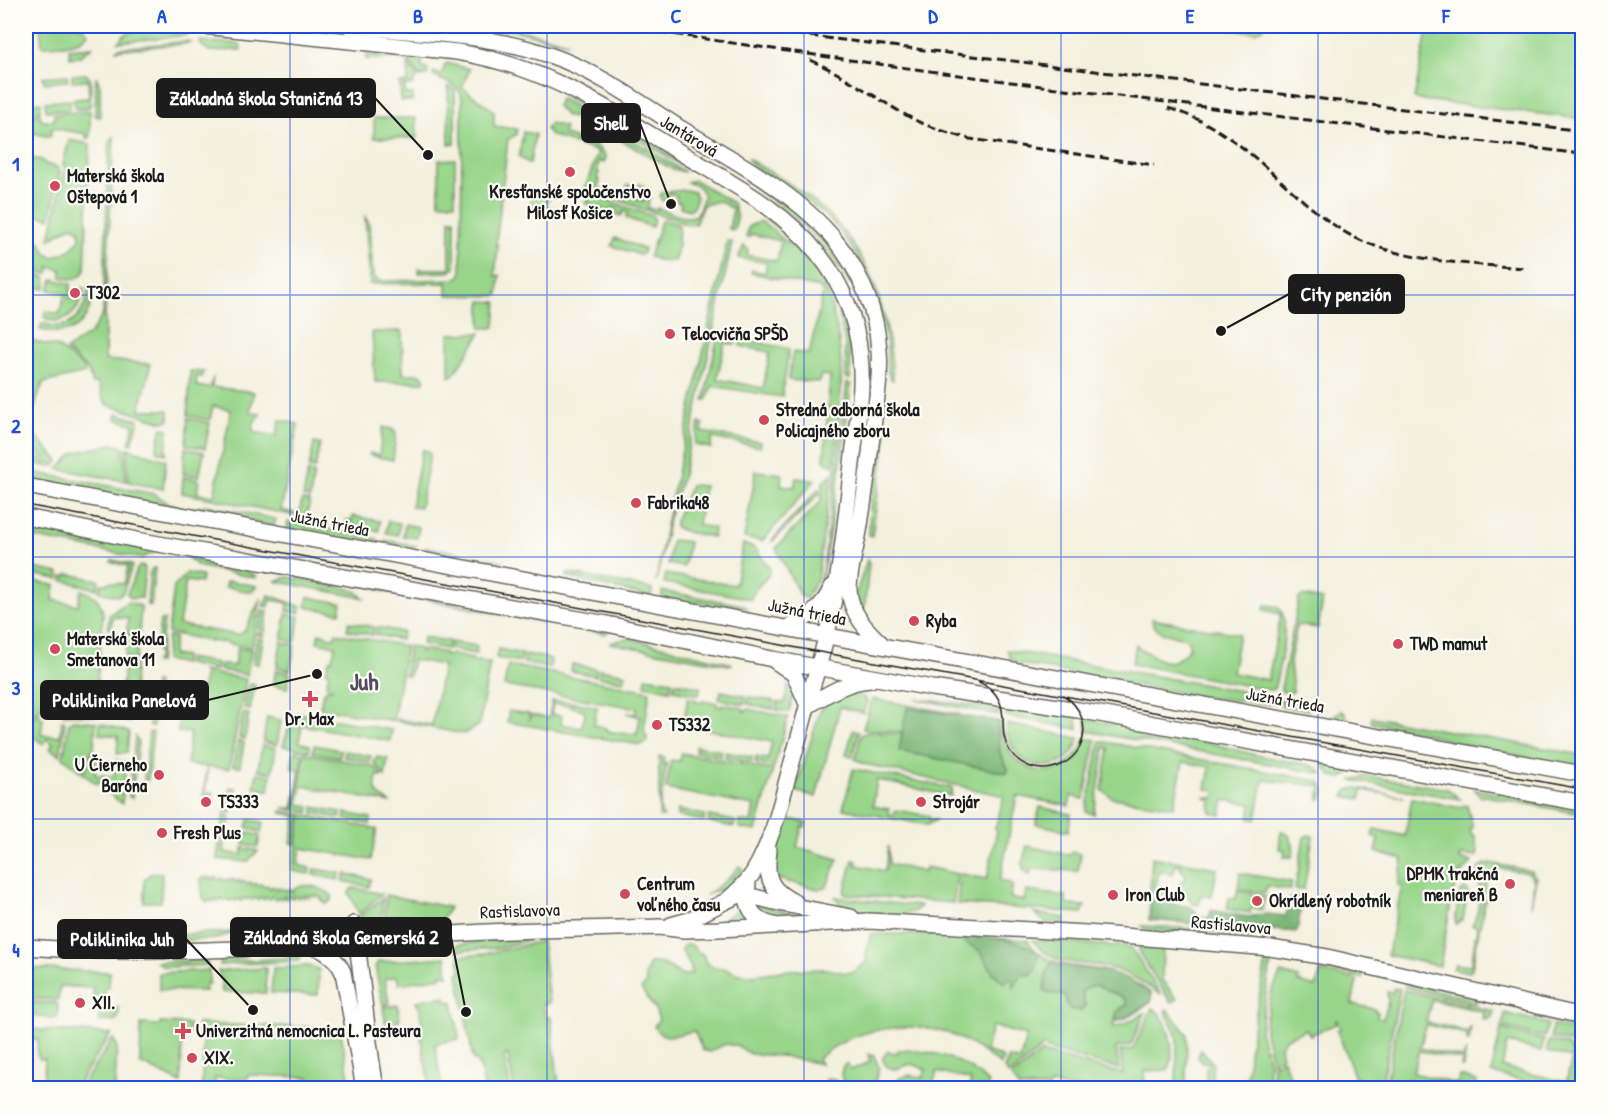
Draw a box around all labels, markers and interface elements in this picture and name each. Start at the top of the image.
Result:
text: A [157,2,167,29]
text: B [413,2,423,29]
text: C [671,2,682,29]
text: D [928,2,938,29]
text: E [1186,2,1195,29]
text: F [1441,2,1451,29]
callout: Základná škola Staničná 13 [157,79,375,117]
text: Základná škola Staničná 13 [169,84,363,111]
callout: Shell [582,104,640,142]
street label: Jantárová [656,108,723,163]
text: Shell [594,109,629,136]
text: 1 [12,150,20,177]
place label: Materská škola Oštepová 1 [67,163,165,210]
marker: Kresťanské spoločenstvo Milosť Košice [563,165,577,179]
marker: Materská škola Oštepová 1 [48,179,62,193]
place label: Kresťanské spoločenstvo Milosť Košice [489,179,651,225]
callout: City penzión [1289,275,1404,313]
place label: T302 [86,280,121,305]
text: City penzión [1300,280,1392,308]
marker: T302 [68,286,82,300]
place label: Telocvičňa SPŠD [681,321,788,346]
marker: Telocvičňa SPŠD [663,327,677,341]
place label: Stredná odborná škola Policajného zboru [776,397,921,443]
text: 2 [11,412,21,439]
marker: Stredná odborná škola Policajného zboru [757,413,771,427]
place label: Fabrika48 [647,490,709,515]
marker: Fabrika48 [629,496,643,510]
street label: Južná trieda [289,503,371,542]
street label: Južná trieda [766,592,848,631]
place label: Ryba [926,608,957,634]
marker: Ryba [907,614,921,628]
place label: Materská škola Smetanova 11 [67,626,165,672]
place label: TWD mamut [1409,631,1488,656]
marker: TWD mamut [1391,637,1405,651]
marker: Materská škola Smetanova 11 [48,642,62,656]
district label: Juh [350,665,378,697]
text: 3 [12,674,21,701]
street label: Južná trieda [1244,680,1326,719]
callout: Poliklinika Panelová [41,681,208,719]
text: Poliklinika Panelová [52,686,196,713]
marker: Dr. Max [303,692,317,706]
place label: Dr. Max [285,706,335,731]
place label: TS332 [668,712,711,737]
marker: TS332 [650,718,664,732]
place label: U Čierneho Baróna [75,752,148,798]
marker: U Čierneho Baróna [152,768,166,782]
place label: TS333 [217,789,259,814]
place label: Strojár [933,789,980,814]
marker: TS333 [199,795,213,809]
marker: Strojár [914,795,928,809]
place label: Fresh Plus [173,820,241,845]
marker: Fresh Plus [155,826,169,840]
place label: DPMK trakčná meniareň B [1407,861,1499,907]
place label: Centrum voľného času [636,871,721,917]
marker: DPMK trakčná meniareň B [1503,877,1517,891]
place label: Iron Club [1125,882,1186,907]
marker: Centrum voľného času [618,887,632,901]
marker: Iron Club [1106,888,1120,902]
place label: Okrídlený robotník [1269,888,1392,914]
marker: Okrídlený robotník [1250,894,1264,908]
street label: Rastislavova [480,897,560,924]
street label: Rastislavova [1190,909,1272,940]
callout: Základná škola Gemerská 2 [231,918,451,956]
callout: Poliklinika Juh [58,920,186,958]
text: Základná škola Gemerská 2 [243,923,439,950]
text: Poliklinika Juh [70,925,174,952]
text: 4 [12,936,20,963]
place label: XII. [92,990,115,1015]
marker: XII. [73,996,87,1010]
place label: Univerzitná nemocnica L. Pasteura [196,1018,422,1043]
marker: Univerzitná nemocnica L. Pasteura [174,1022,192,1040]
place label: XIX. [204,1045,234,1070]
marker: XIX. [185,1051,199,1065]

